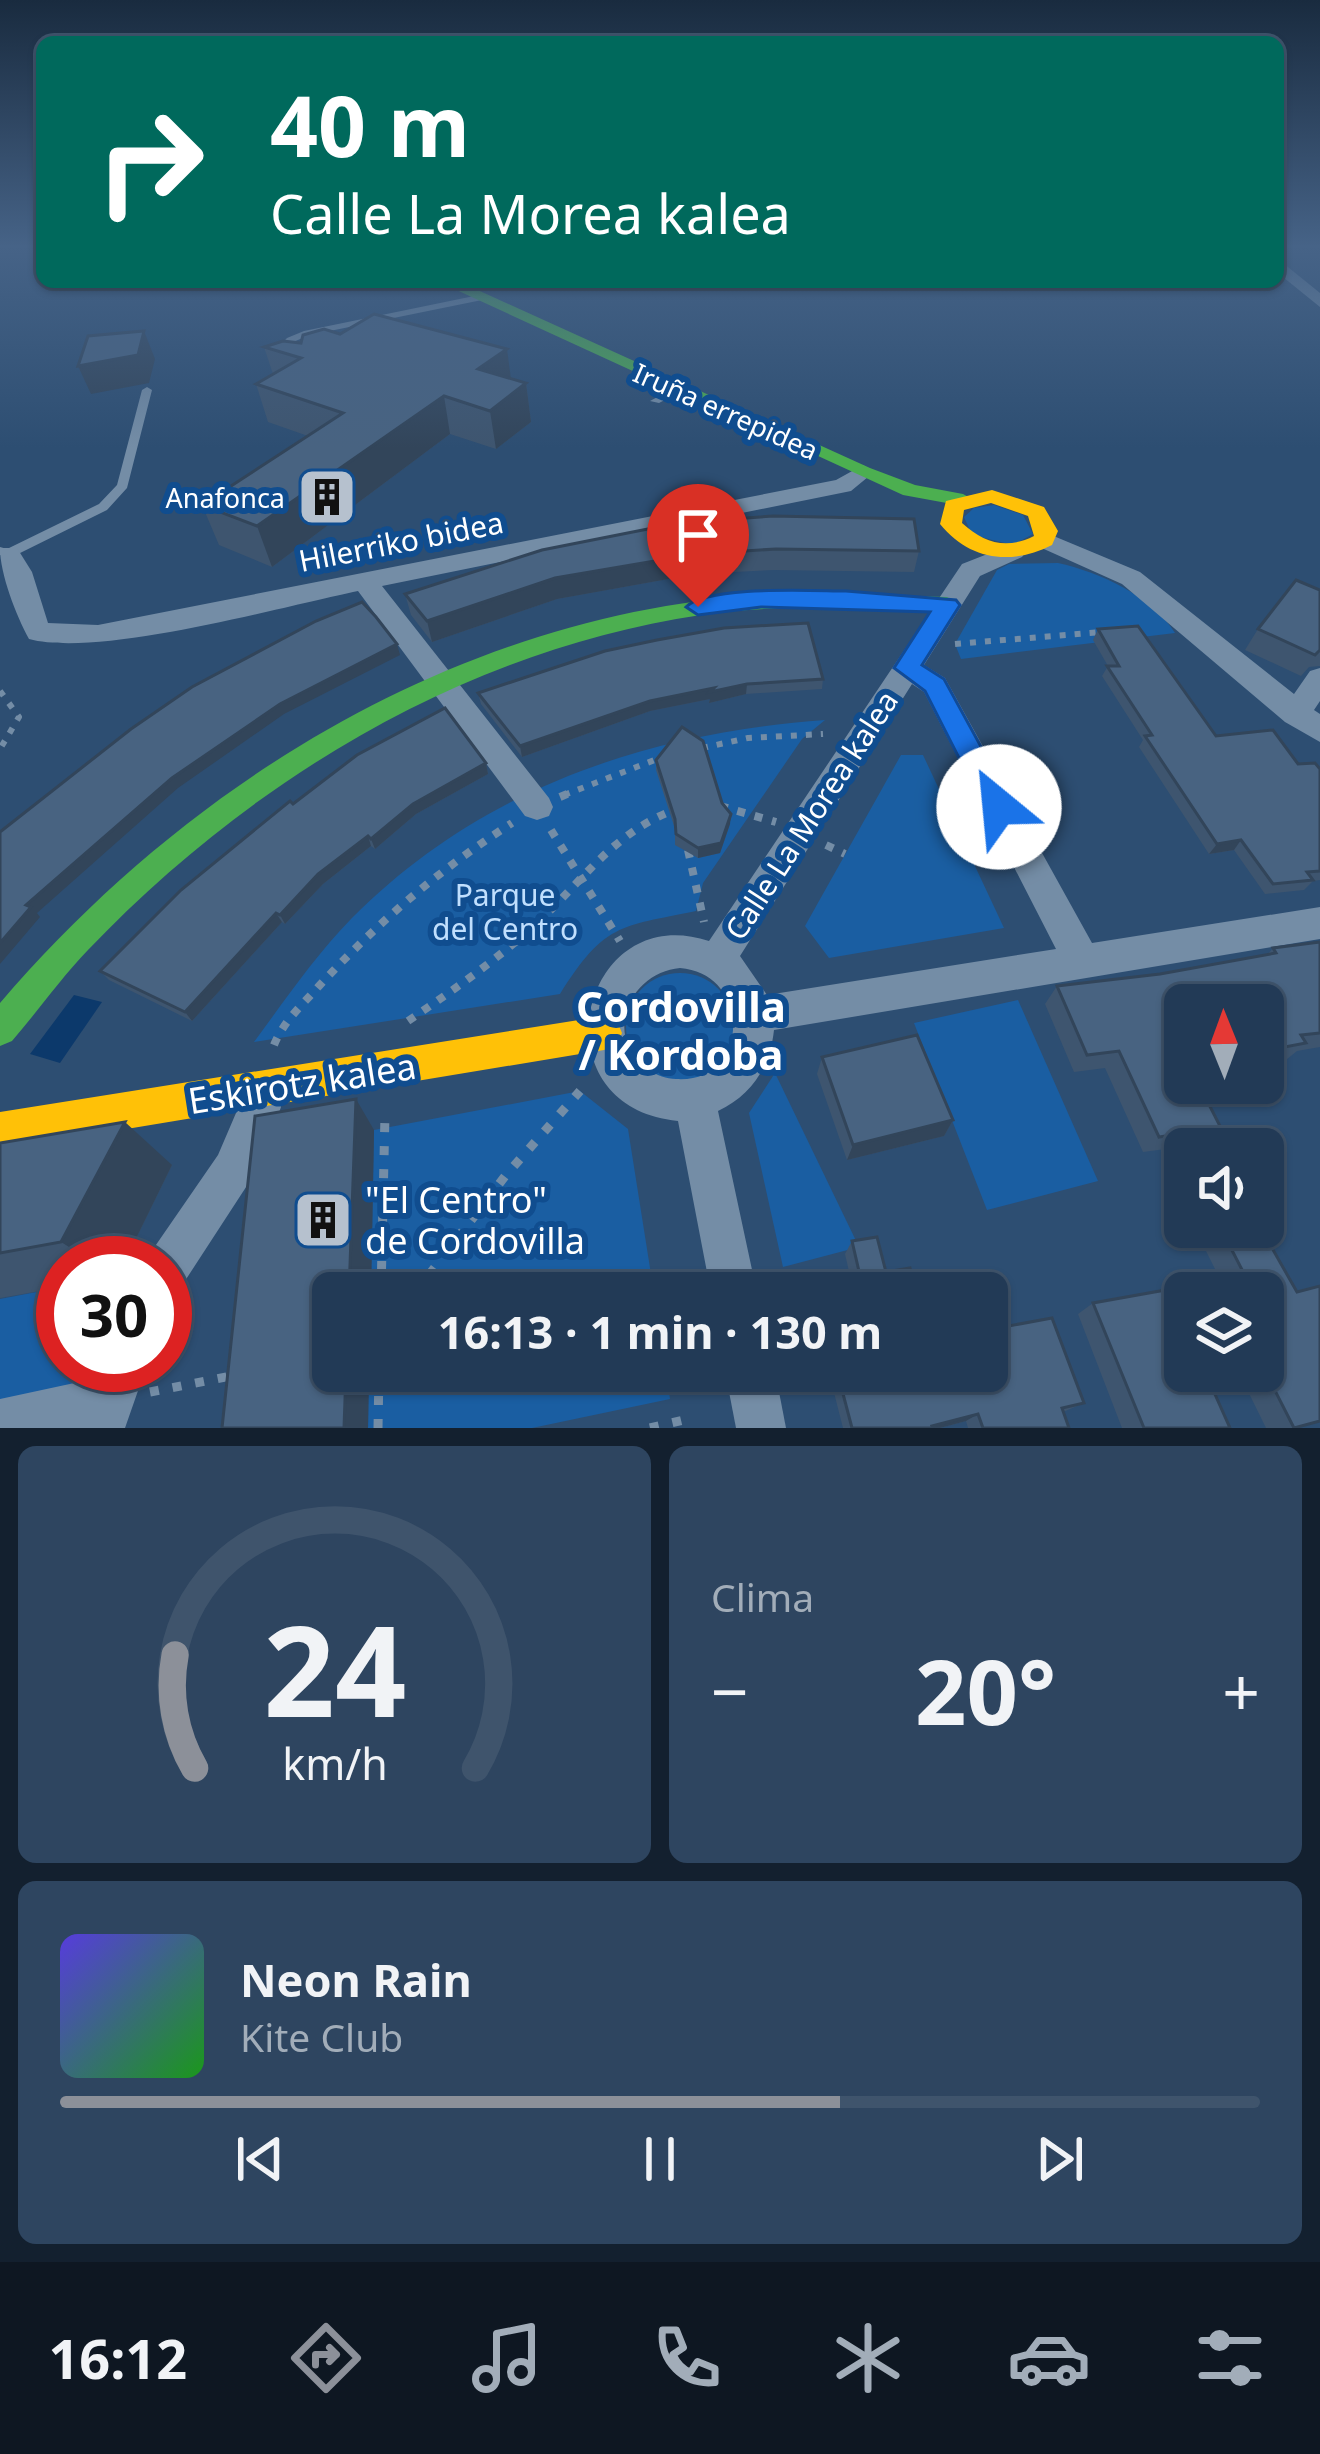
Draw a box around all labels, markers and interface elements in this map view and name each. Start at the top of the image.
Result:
text: 40 m [270,67,470,182]
icon: right [72,84,228,240]
text: Calle La Morea kalea [270,176,791,250]
street label: Iruña errepidea [628,354,824,468]
building icon: Anafonca [296,466,358,528]
place label: Anafonca [165,479,285,516]
pin [647,484,749,607]
street label: Hilerriko bidea [295,501,507,581]
icon: arrive [665,502,731,568]
street label: Calle La Morea kalea [715,682,907,948]
position arrow [936,744,1062,870]
park label: Parque del Centro [432,874,578,949]
district label: Cordovilla / Kordoba [576,977,786,1082]
north arrow [1164,984,1284,1104]
map controls [1164,984,1284,1392]
street label: Eskirotz kalea [184,1041,420,1125]
button: sound [1164,1128,1284,1248]
place label: "El Centro" de Cordovilla [365,1175,585,1265]
building icon: "El Centro" de Cordovilla [292,1189,354,1251]
speed limit sign: 30 [36,1236,192,1392]
button: layers [1164,1272,1284,1392]
text: 16:13 · 1 min · 130 m [438,1301,882,1362]
text: Clima [711,1570,814,1623]
text: 24 [263,1584,406,1754]
text: 20° [915,1629,1056,1751]
text: − [711,1645,749,1735]
text: + [1222,1645,1260,1735]
text: km/h [282,1733,387,1792]
text: Neon Rain [240,1949,472,2010]
text: Kite Club [240,2010,403,2063]
icon: previous [227,2126,293,2192]
icon: pause [627,2126,693,2192]
icon: next [1027,2126,1093,2192]
icon: directions [284,2316,368,2400]
icon: music [465,2316,549,2400]
icon: phone [645,2316,729,2400]
icon: climate [826,2316,910,2400]
icon: car [1007,2316,1091,2400]
icon: filters [1188,2316,1272,2400]
text: 16:12 [48,2321,187,2395]

